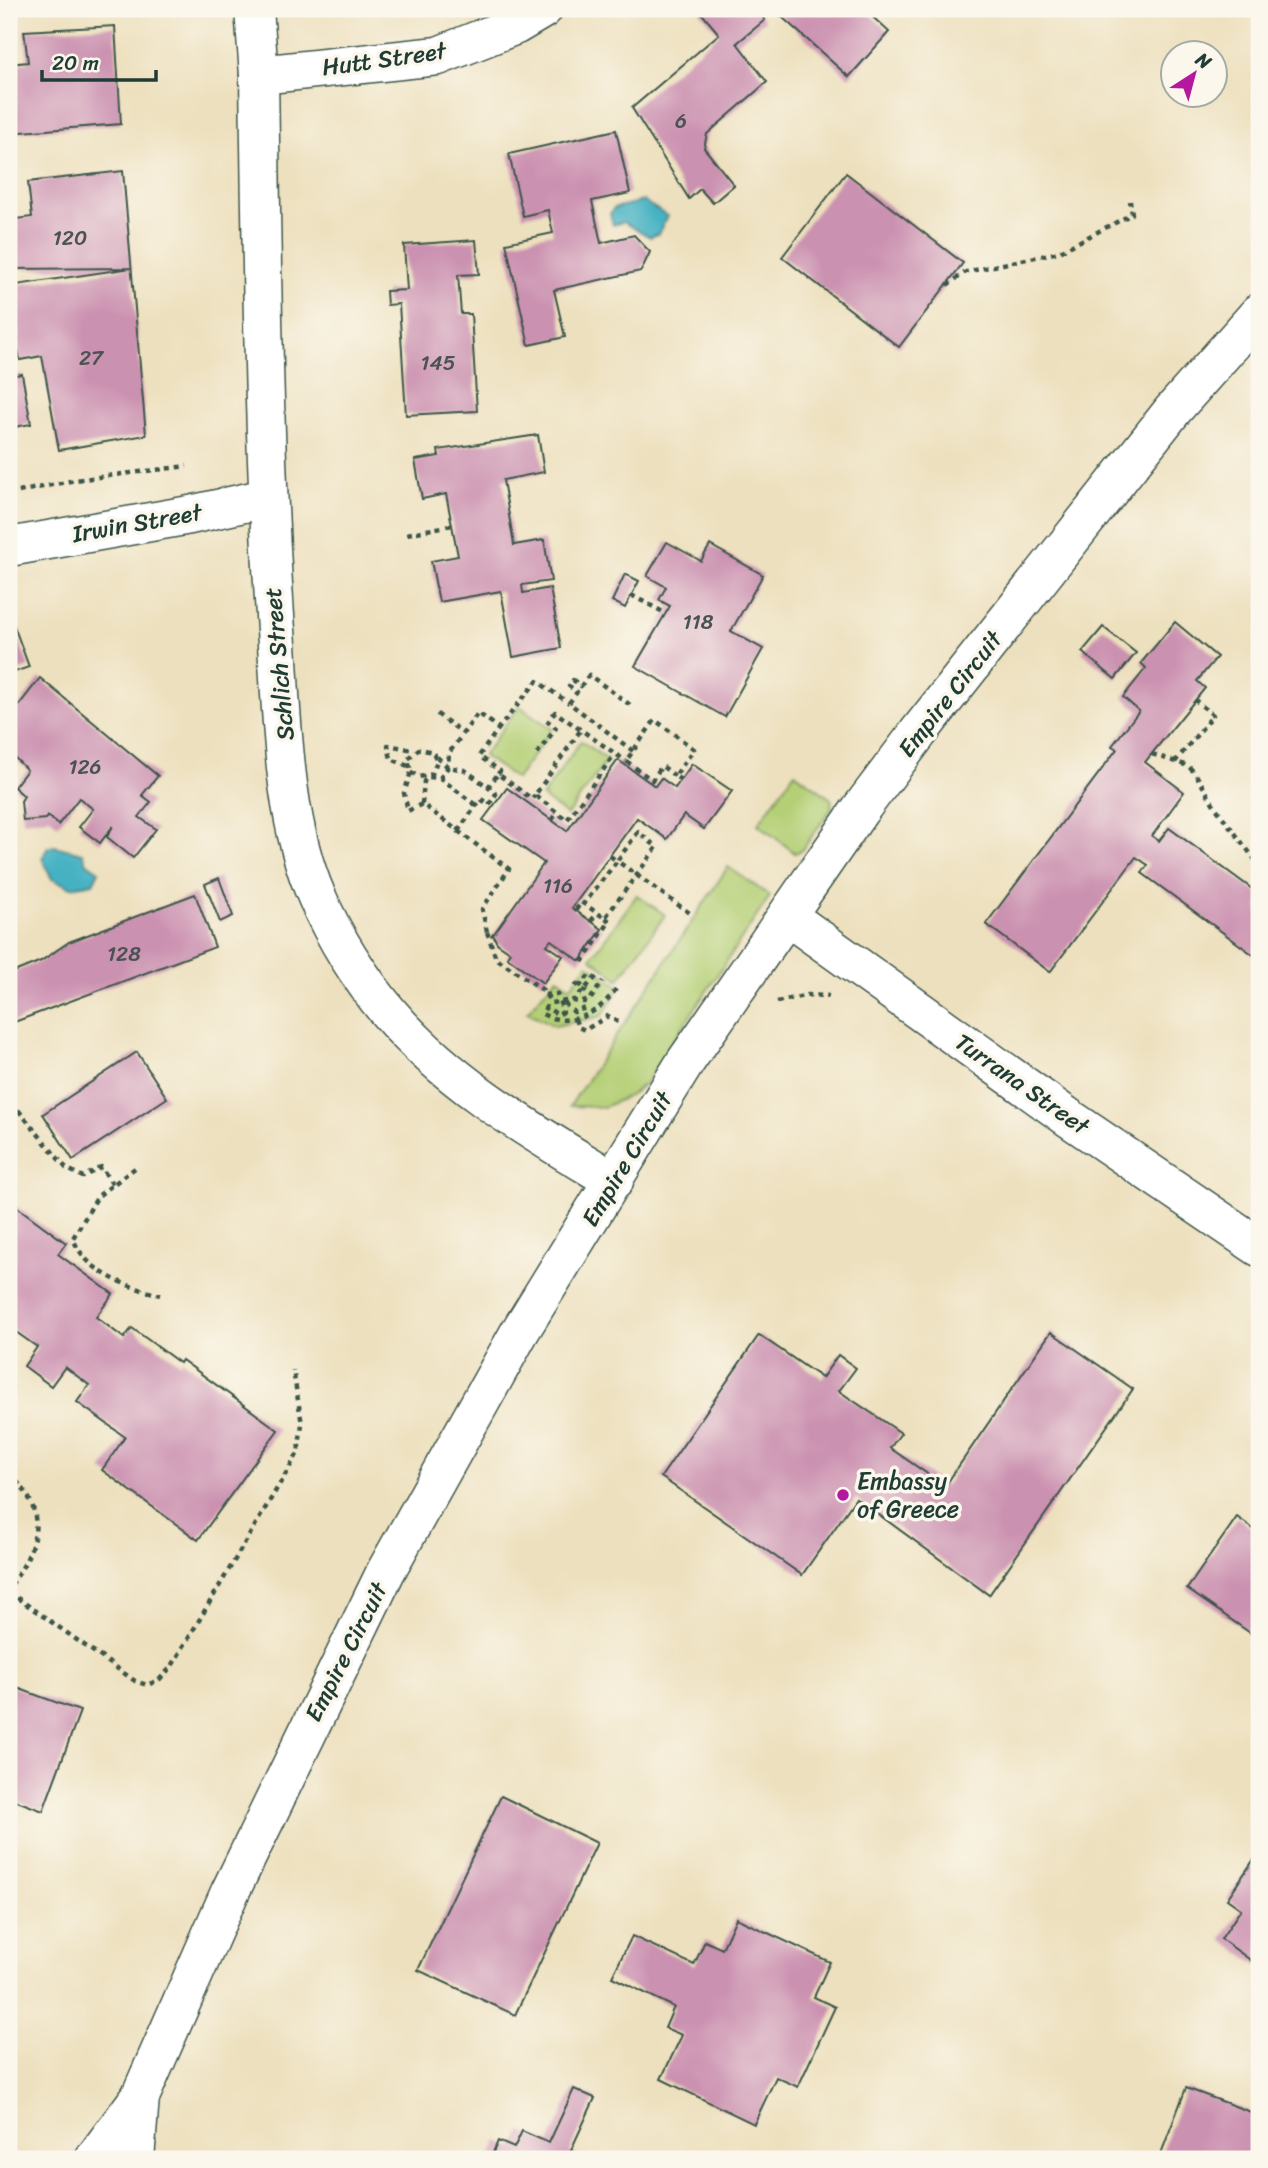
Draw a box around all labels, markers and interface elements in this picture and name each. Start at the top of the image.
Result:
street label: Hutt Street [319,29,450,88]
scale bar [42,38,156,82]
north arrow [1160,38,1230,108]
text: N [1188,43,1219,78]
text: 20 m [52,44,99,82]
house number: 6 [675,102,687,140]
house number: 120 [53,219,87,257]
house number: 27 [79,339,105,377]
house number: 145 [421,344,456,382]
street label: Irwin Street [68,491,206,555]
street label: Schlich Street [251,586,307,742]
house number: 118 [683,603,714,641]
street label: Empire Circuit [887,620,1014,767]
house number: 126 [68,748,102,786]
house number: 116 [543,867,573,905]
house number: 128 [107,935,141,973]
street label: Turrana Street [946,1022,1099,1147]
street label: Empire Circuit [570,1082,685,1235]
place label: Embassy of Greece [857,1460,959,1530]
marker: Embassy of Greece [835,1487,851,1503]
street label: Empire Circuit [293,1574,400,1729]

